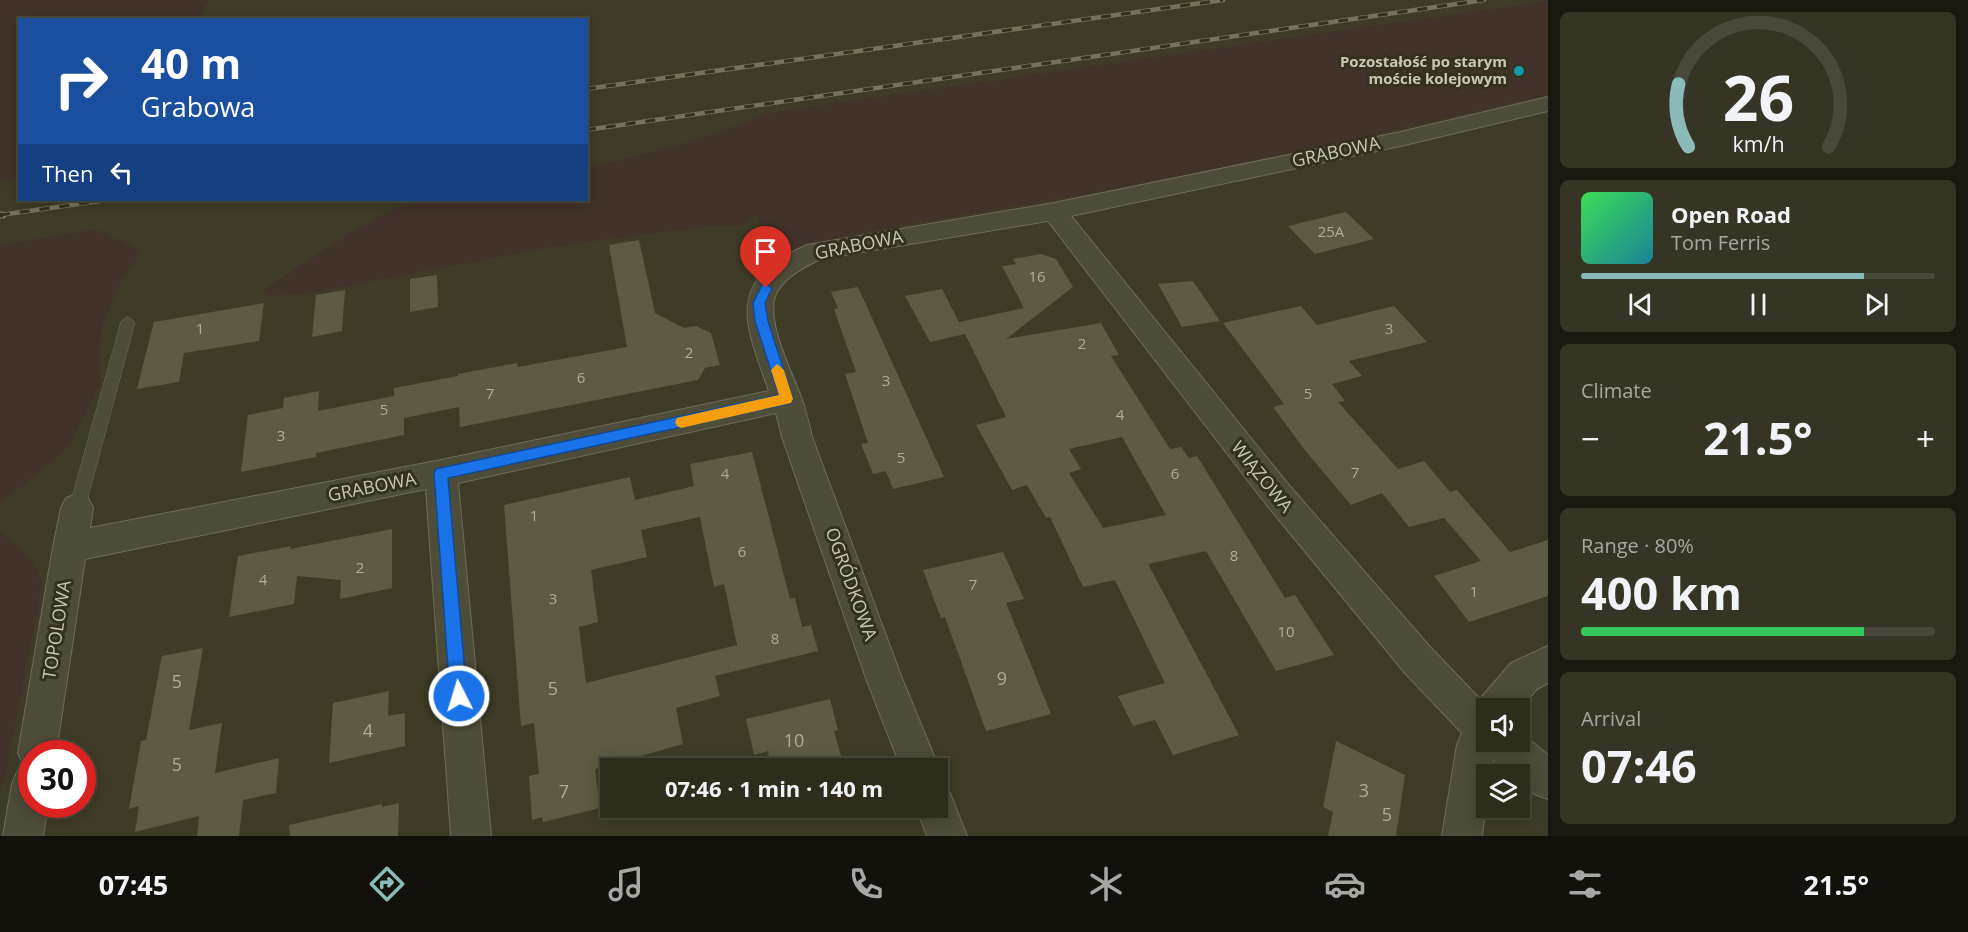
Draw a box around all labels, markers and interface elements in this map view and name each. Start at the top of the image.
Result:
text: 40 m [141,34,241,91]
icon: right [42,42,120,120]
place label: Pozostałość po starym moście kolejowym [1340,51,1507,88]
text: 26 [1722,54,1794,139]
marker: Pozostałość po starym moście kolejowym [1512,64,1526,78]
text: Grabowa [141,88,255,125]
text: km/h [1732,129,1784,158]
street label: GRABOWA [1290,130,1383,172]
icon: left [105,156,138,189]
text: Then [42,158,93,188]
text: Open Road [1671,199,1791,229]
house number: 25A [1318,221,1345,241]
street label: GRABOWA [813,224,905,264]
pin [740,226,791,288]
text: Tom Ferris [1671,229,1770,256]
icon: arrive [749,235,782,268]
house number: 16 [1028,266,1046,286]
icon: previous [1624,288,1657,321]
icon: pause [1742,288,1775,321]
icon: next [1860,288,1893,321]
house number: 1 [196,318,204,338]
house number: 3 [1385,318,1393,338]
house number: 2 [1078,333,1086,353]
house number: 2 [685,342,693,362]
house number: 6 [577,367,585,387]
house number: 3 [882,370,890,390]
text: Climate [1581,377,1652,404]
house number: 7 [486,383,494,403]
house number: 5 [1304,383,1312,403]
house number: 5 [380,399,388,419]
house number: 4 [1116,404,1125,424]
text: 21.5° [1703,407,1813,468]
text: − [1581,416,1600,461]
text: + [1916,416,1935,461]
house number: 3 [277,425,285,445]
street label: WIĄZOWA [1227,436,1299,518]
house number: 5 [897,447,905,467]
house number: 7 [1351,462,1359,482]
house number: 4 [721,463,730,483]
house number: 6 [1171,463,1179,483]
street label: GRABOWA [326,466,418,506]
house number: 1 [530,505,538,525]
street label: OGRÓDKOWA [820,524,884,644]
text: Range · 80% [1581,532,1694,559]
house number: 6 [738,541,746,561]
house number: 8 [1230,545,1238,565]
house number: 2 [356,557,364,577]
text: 400 km [1581,562,1742,623]
house number: 4 [259,569,268,589]
house number: 7 [969,574,977,594]
street label: TOPOLOWA [36,578,76,681]
house number: 1 [1470,581,1478,601]
house number: 3 [549,588,557,608]
house number: 10 [1277,621,1295,641]
house number: 8 [771,628,779,648]
position arrow [427,664,491,728]
house number: 9 [997,666,1007,690]
house number: 5 [172,669,182,693]
house number: 5 [548,676,558,700]
map controls [1476,698,1530,818]
button: sound [1476,698,1530,752]
text: Arrival [1581,705,1641,732]
house number: 4 [363,718,373,742]
house number: 10 [784,728,804,752]
text: 07:46 [1581,735,1697,796]
speed limit sign: 30 [18,740,96,818]
house number: 5 [172,752,182,776]
button: layers [1476,764,1530,818]
text: 07:46 · 1 min · 140 m [665,773,883,803]
house number: 3 [1359,778,1369,802]
house number: 7 [559,779,569,803]
house number: 5 [1382,802,1392,826]
icon: directions [366,863,408,905]
icon: music [605,863,647,905]
icon: phone [845,863,887,905]
icon: climate [1085,863,1127,905]
icon: car [1324,863,1366,905]
icon: filters [1564,863,1606,905]
text: 07:45 [99,866,168,903]
text: 21.5° [1804,866,1869,903]

